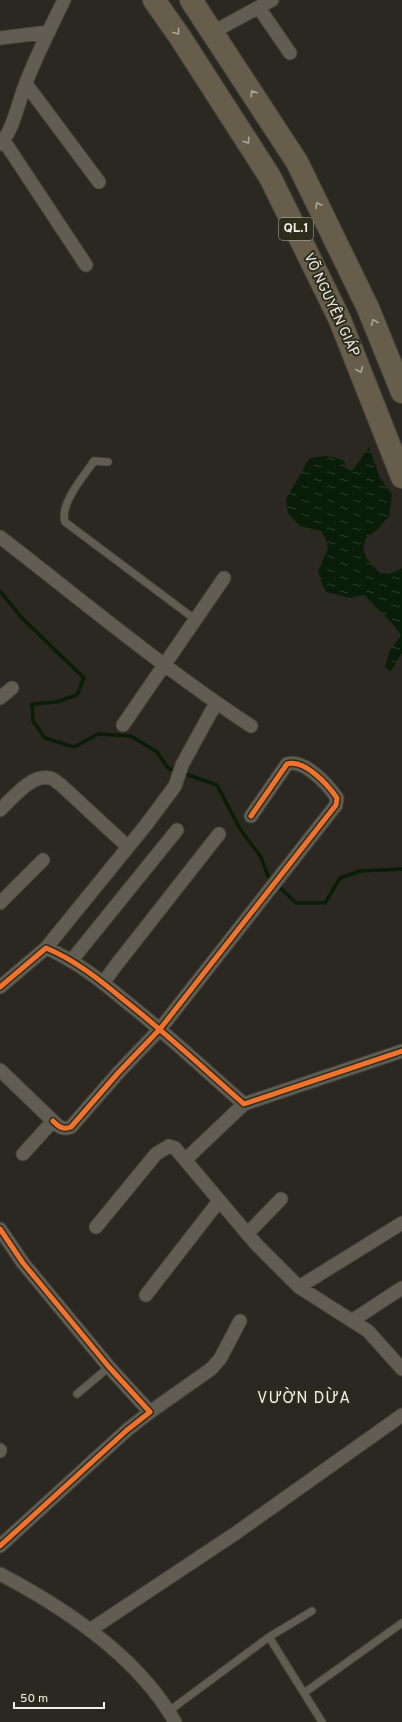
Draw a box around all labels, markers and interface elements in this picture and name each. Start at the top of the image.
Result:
one-way arrow [172,27,179,34]
one-way arrow [250,90,257,97]
one-way arrow [242,137,250,144]
one-way arrow [315,202,323,210]
road number: QL.1 [279,218,313,240]
street label: VÕ NGUYÊN GIÁP [299,250,363,360]
one-way arrow [371,319,379,326]
one-way arrow [356,367,364,374]
district label: VƯỜN DỪA [257,1387,351,1409]
scale bar [14,1684,104,1710]
text: 50 m [20,1691,48,1707]

